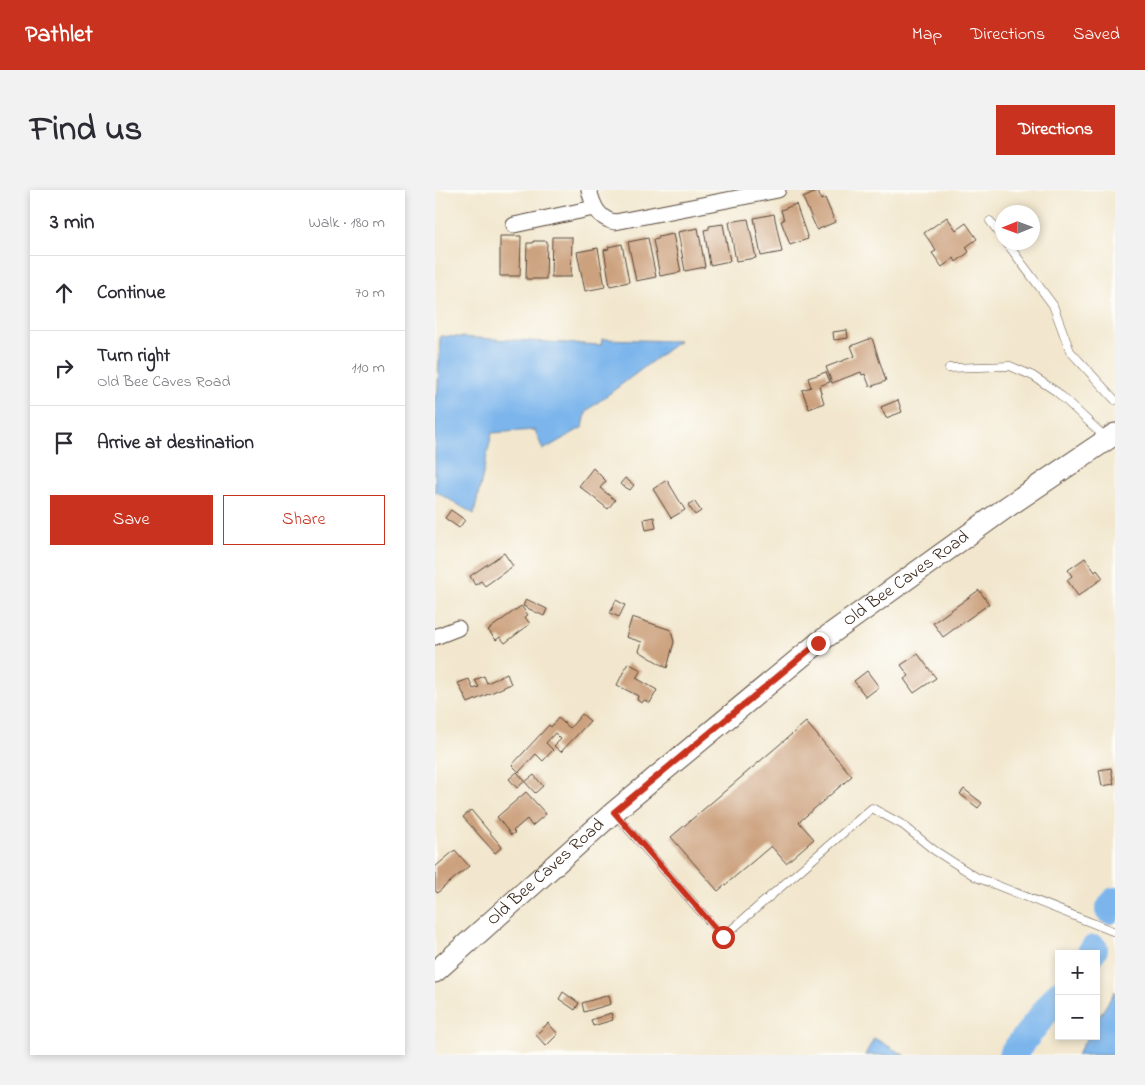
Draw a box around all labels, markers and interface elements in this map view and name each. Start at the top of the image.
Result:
text: Pathlet [25,18,93,53]
text: Map [912,22,942,48]
text: Directions [970,22,1045,48]
text: Saved [1073,22,1120,48]
text: Find us [30,105,142,156]
button: Directions [996,105,1115,155]
north arrow [995,205,1040,250]
text: 3 min [50,208,94,238]
text: Walk · 180 m [308,211,385,235]
icon: ahead [50,279,78,307]
text: Continue [97,280,165,307]
text: 70 m [355,281,385,305]
text: Turn right [97,343,170,370]
icon: right [50,354,78,382]
text: 110 m [351,356,385,380]
text: Old Bee Caves Road [97,370,231,394]
icon: arrive [50,429,78,457]
text: Arrive at destination [97,430,254,457]
button: Save [50,495,213,545]
button: Share [223,495,385,545]
street label: Old Bee Caves Road [838,525,975,634]
route end [807,632,830,655]
street label: Old Bee Caves Road [481,813,611,932]
route start [712,926,735,949]
map controls [1055,950,1100,1040]
button: + [1055,950,1100,995]
button: − [1055,995,1100,1040]

